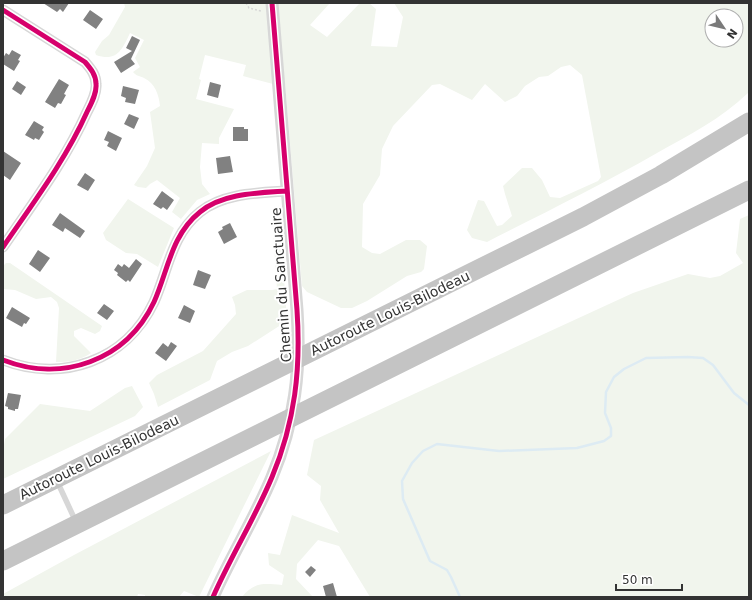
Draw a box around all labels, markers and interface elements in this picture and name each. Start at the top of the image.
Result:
north arrow [704,8,744,48]
text: N [724,26,740,41]
street label: Chemin du Sanctuaire [268,207,294,363]
street label: Autoroute Louis-Bilodeau [308,267,472,359]
street label: Autoroute Louis-Bilodeau [17,411,181,503]
scale bar [616,566,682,592]
text: 50 m [622,573,653,587]

